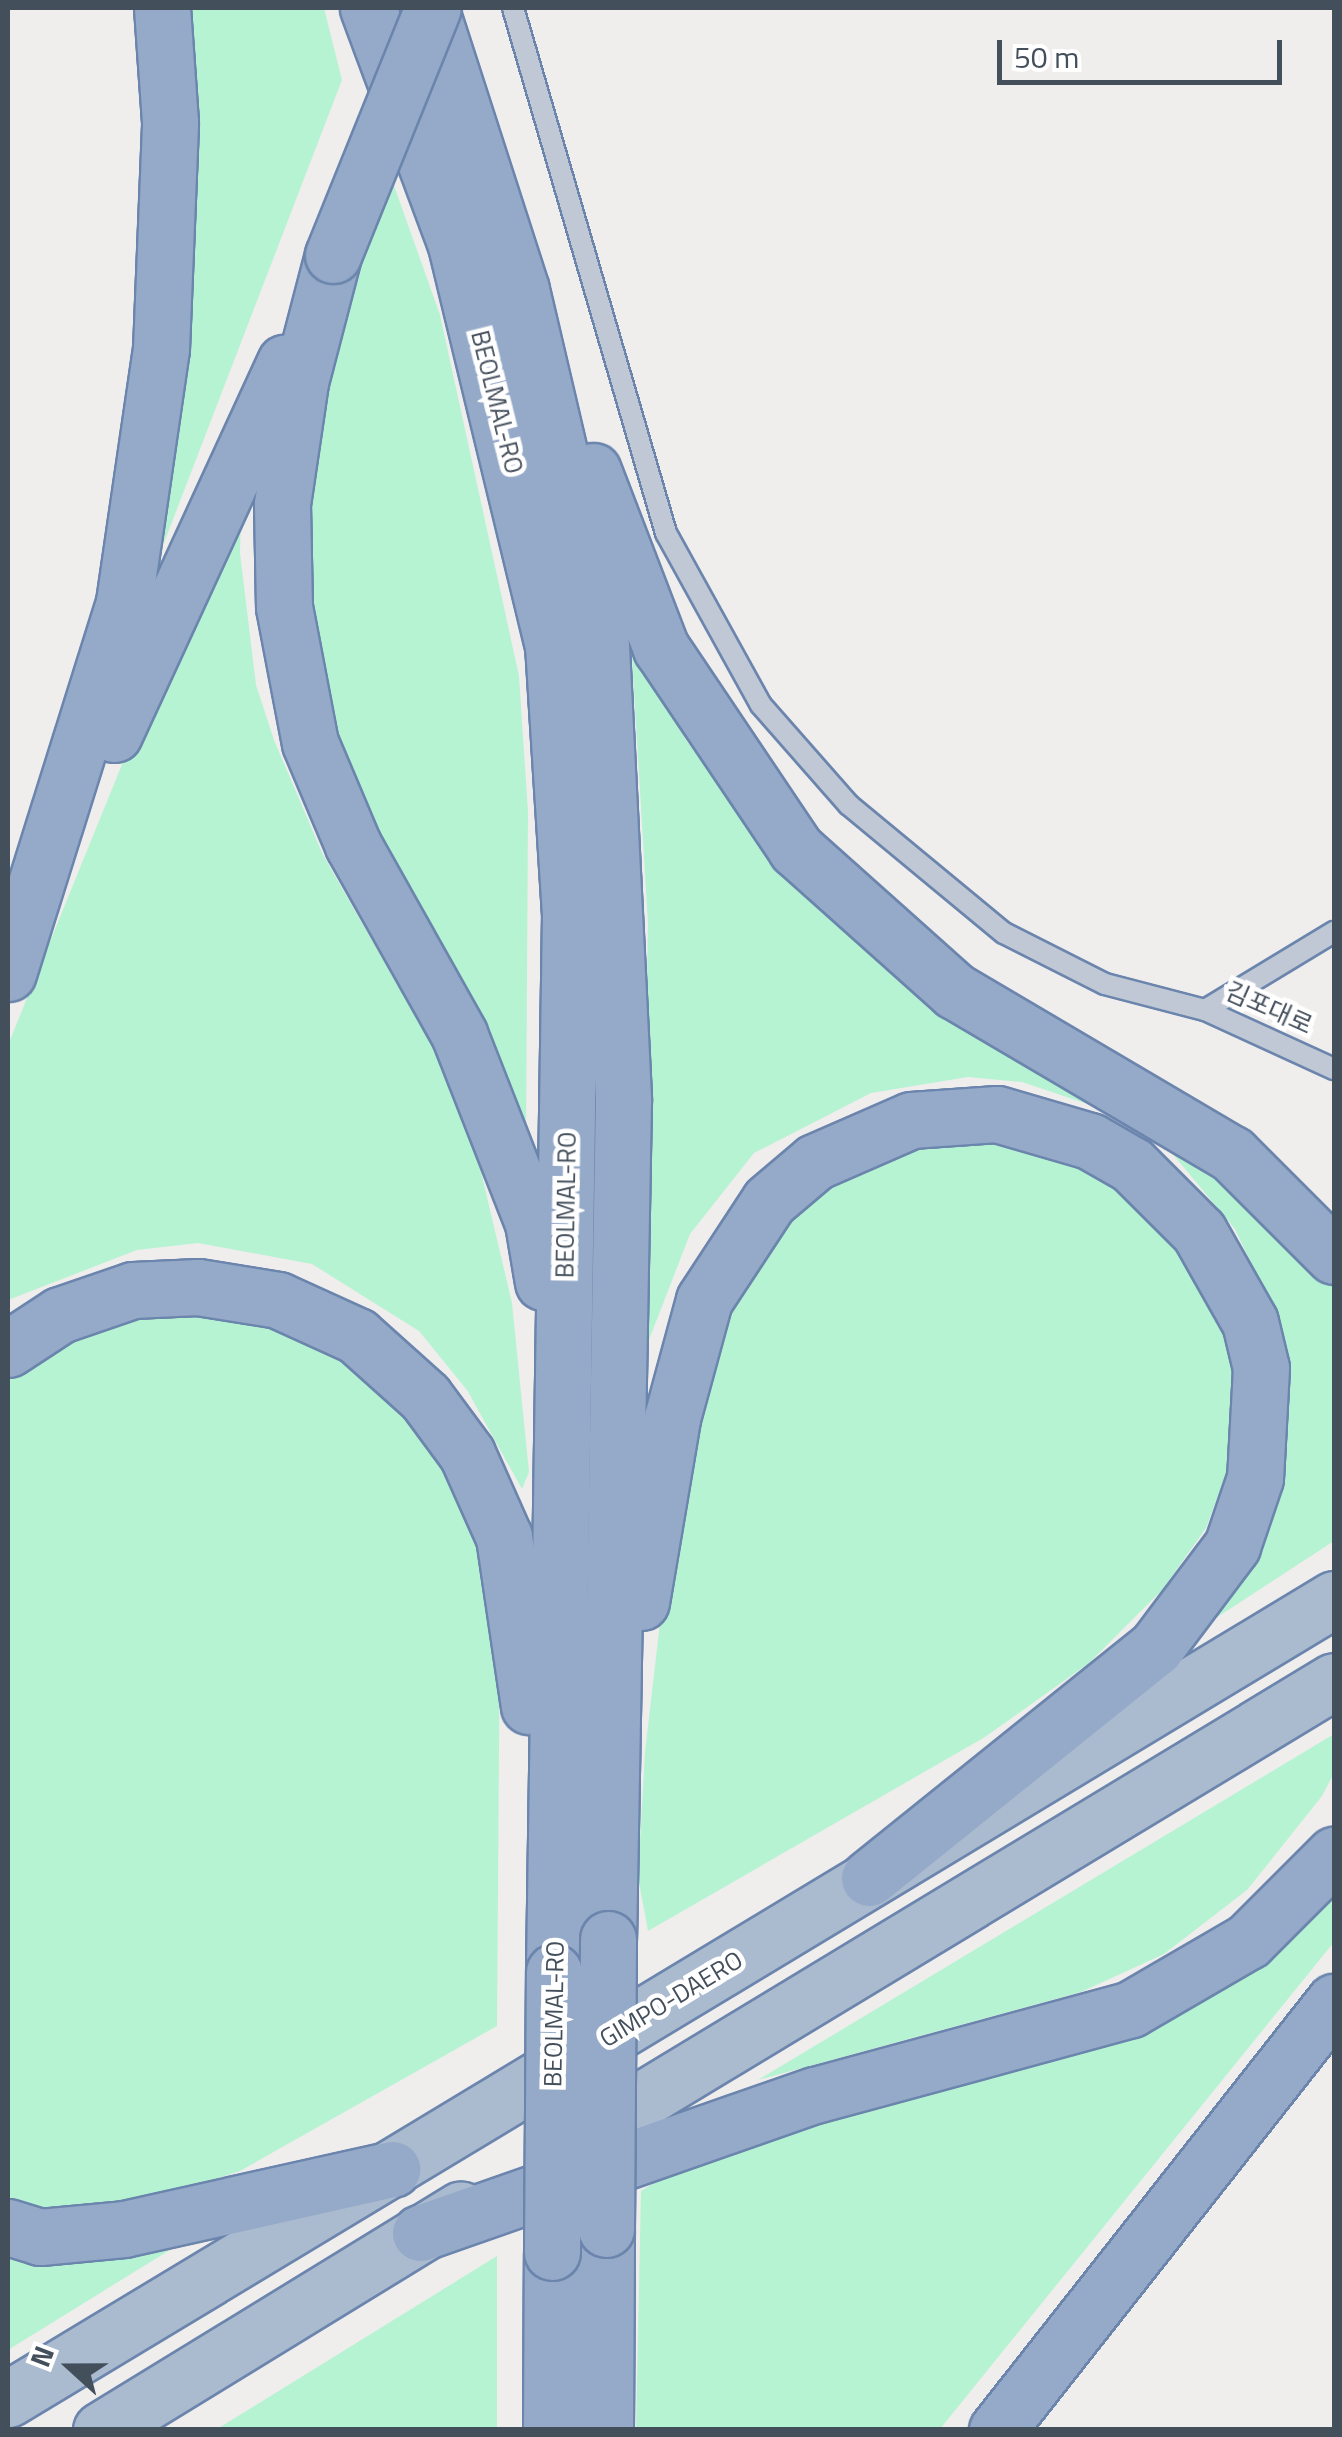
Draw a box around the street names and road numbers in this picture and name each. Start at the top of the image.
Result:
street label: BEOLMAL-RO [465,327,529,477]
street label: 김포대로 [1221,976,1317,1040]
street label: BEOLMAL-RO [550,1132,582,1278]
street label: BEOLMAL-RO [538,1941,570,2087]
street label: GIMPO-DAERO [594,1945,748,2053]

